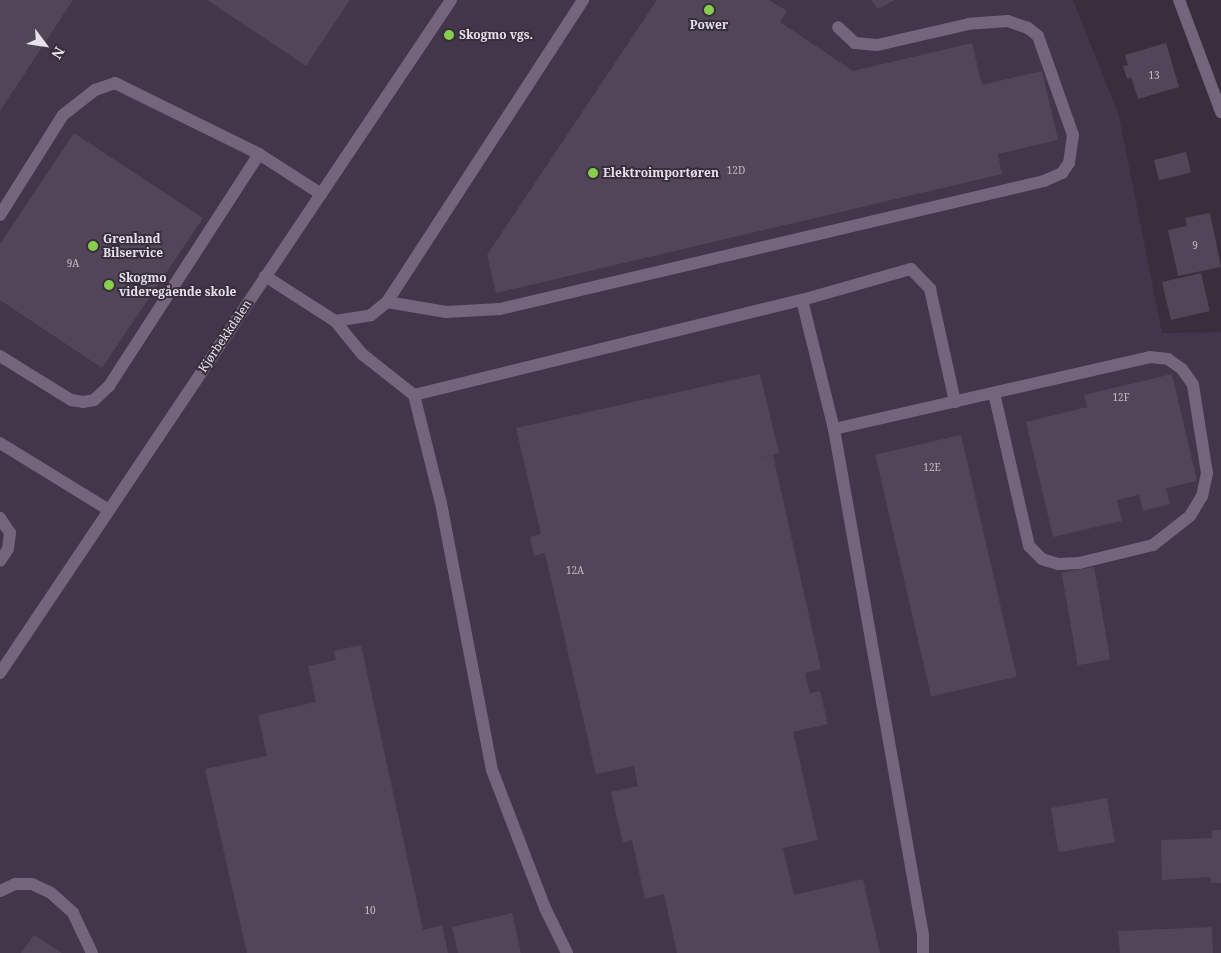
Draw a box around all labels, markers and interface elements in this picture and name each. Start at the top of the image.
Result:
marker: Power [703,4,715,16]
place label: Power [690,18,728,32]
north arrow [20,20,70,70]
place label: Skogmo vgs. [459,28,533,42]
marker: Skogmo vgs. [443,29,455,41]
text: N [47,43,69,63]
house number: 13 [1148,70,1160,82]
house number: 12D [727,165,745,177]
place label: Elektroimportøren [603,166,719,180]
marker: Elektroimportøren [587,167,599,179]
place label: Grenland Bilservice [103,232,163,260]
marker: Grenland Bilservice [87,240,99,252]
house number: 9 [1192,240,1198,252]
house number: 9A [67,258,79,270]
place label: Skogmo videregående skole [119,271,236,299]
marker: Skogmo videregående skole [103,279,115,291]
street label: Kjørbekkdalen [195,297,255,375]
house number: 12F [1112,392,1130,404]
house number: 12E [923,462,941,474]
house number: 12A [566,565,584,577]
house number: 10 [364,905,376,917]

